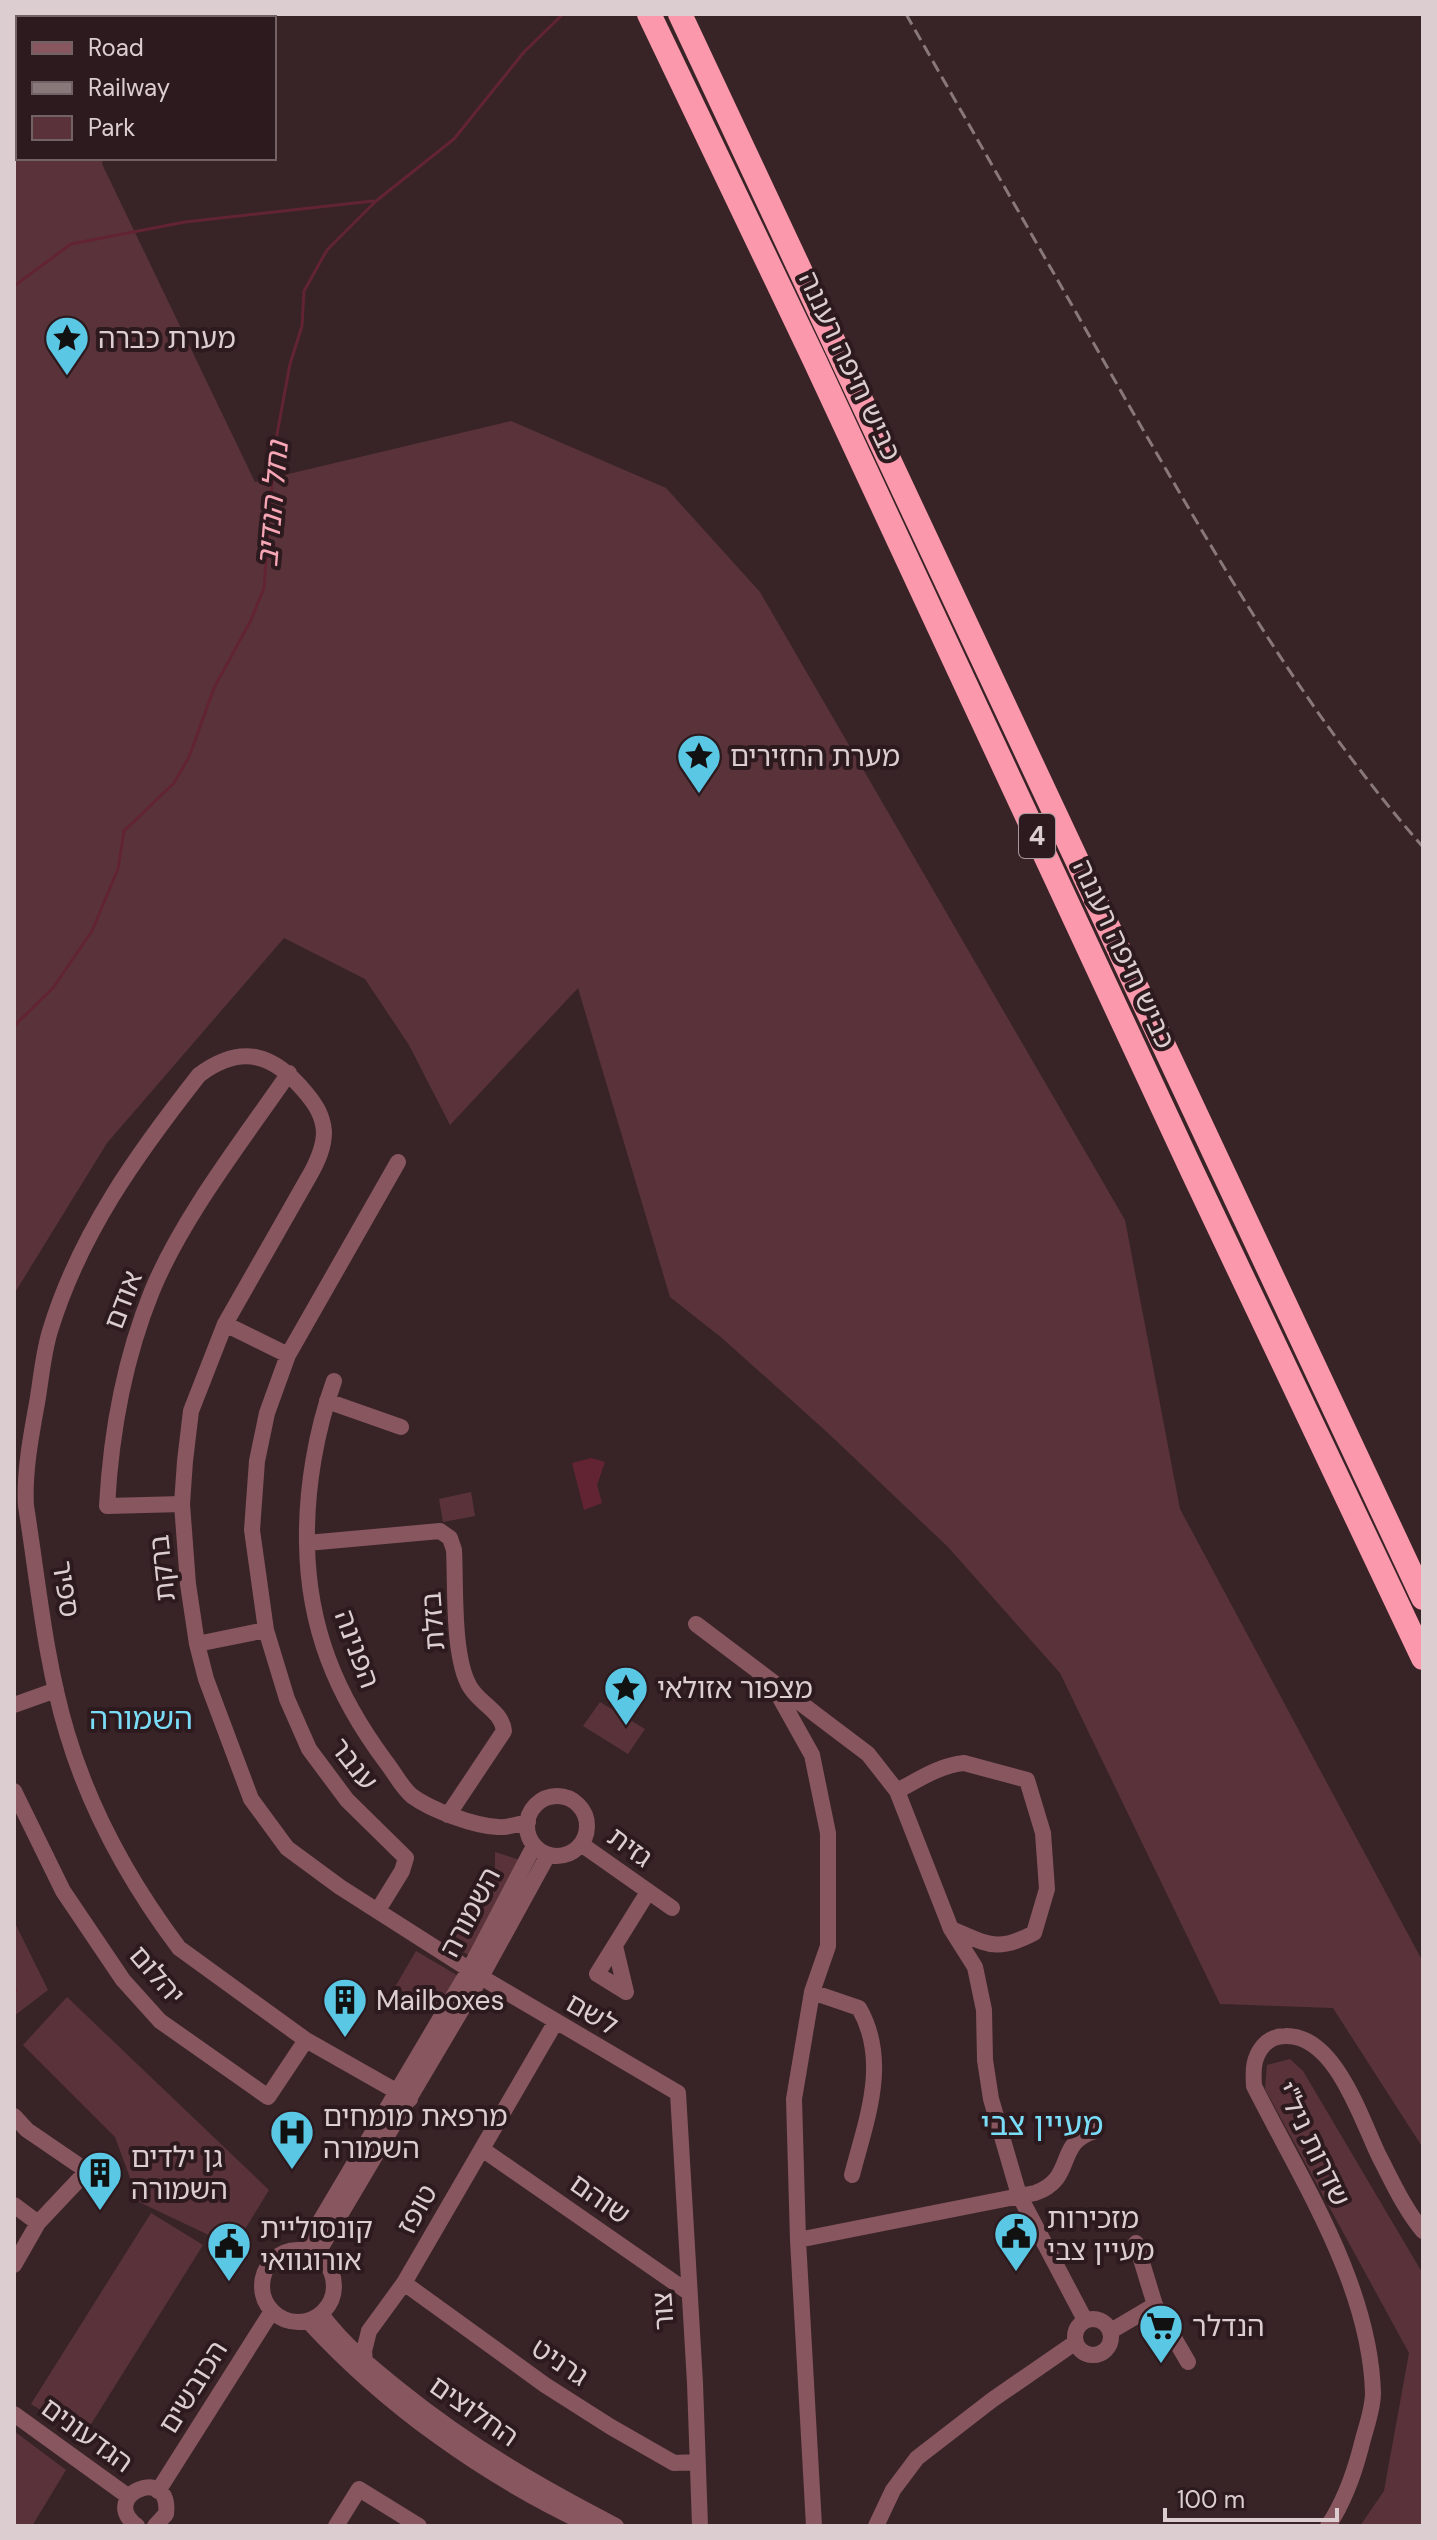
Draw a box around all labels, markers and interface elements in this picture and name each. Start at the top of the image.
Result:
legend [16,16,276,160]
text: Road [88,32,144,63]
text: Railway [88,72,170,103]
text: Park [88,112,135,143]
street label: כביש חיפה רעננה [790,265,910,467]
place icon: מערת כברה [43,314,91,377]
place label: מערת כברה [98,320,236,357]
water label: נחל הנדיב [247,437,297,568]
place icon: מערת החזירים [675,732,723,795]
place label: מערת החזירים [730,738,900,775]
road number: 4 [1019,814,1055,858]
street label: כביש חיפה רעננה [1064,853,1184,1055]
street label: אודם [95,1265,151,1335]
street label: ברקת [140,1533,184,1603]
street label: ספיר [43,1558,89,1620]
street label: בזלת [412,1590,454,1652]
street label: הפנינה [326,1605,388,1693]
place icon: מצפור אזולאי [602,1664,650,1727]
place label: מצפור אזולאי [657,1670,813,1707]
district label: השמורה [89,1699,193,1738]
street label: ענבר [322,1730,386,1798]
street label: גזית [600,1818,660,1876]
street label: השמורה [431,1861,509,1963]
street label: יהלום [121,1938,193,2012]
building icon: Mailboxes [321,1976,369,2039]
place label: Mailboxes [376,1982,505,2019]
street label: לשם [559,1984,625,2044]
street label: שדרות ניל"י [1267,2076,1359,2212]
place label: מרפאת מומחים השמורה [323,2098,507,2167]
district label: מעיין צבי [981,2103,1103,2145]
hospital icon: מרפאת מומחים השמורה [268,2108,316,2171]
place label: גן ילדים השמורה [131,2139,228,2208]
building icon: גן ילדים השמורה [76,2149,124,2212]
street label: שוהם [563,2165,637,2233]
street label: טופז [388,2177,446,2241]
place label: מזכירות מעיין צבי [1047,2200,1154,2269]
place label: קונסוליית אורוגוואי [260,2210,373,2279]
public building icon: מזכירות מעיין צבי [992,2210,1040,2273]
public building icon: קונסוליית אורוגוואי [205,2220,253,2283]
street label: צור [643,2291,683,2331]
supermarket icon: הנדלר [1137,2302,1185,2365]
place label: הנדלר [1192,2308,1265,2345]
street label: גרניט [524,2330,596,2394]
street label: הכובשים [150,2333,236,2441]
street label: החלוצים [422,2367,526,2455]
street label: הגדעונים [34,2389,140,2481]
scale bar [1165,2472,1337,2522]
text: 100 m [1177,2484,1245,2515]

